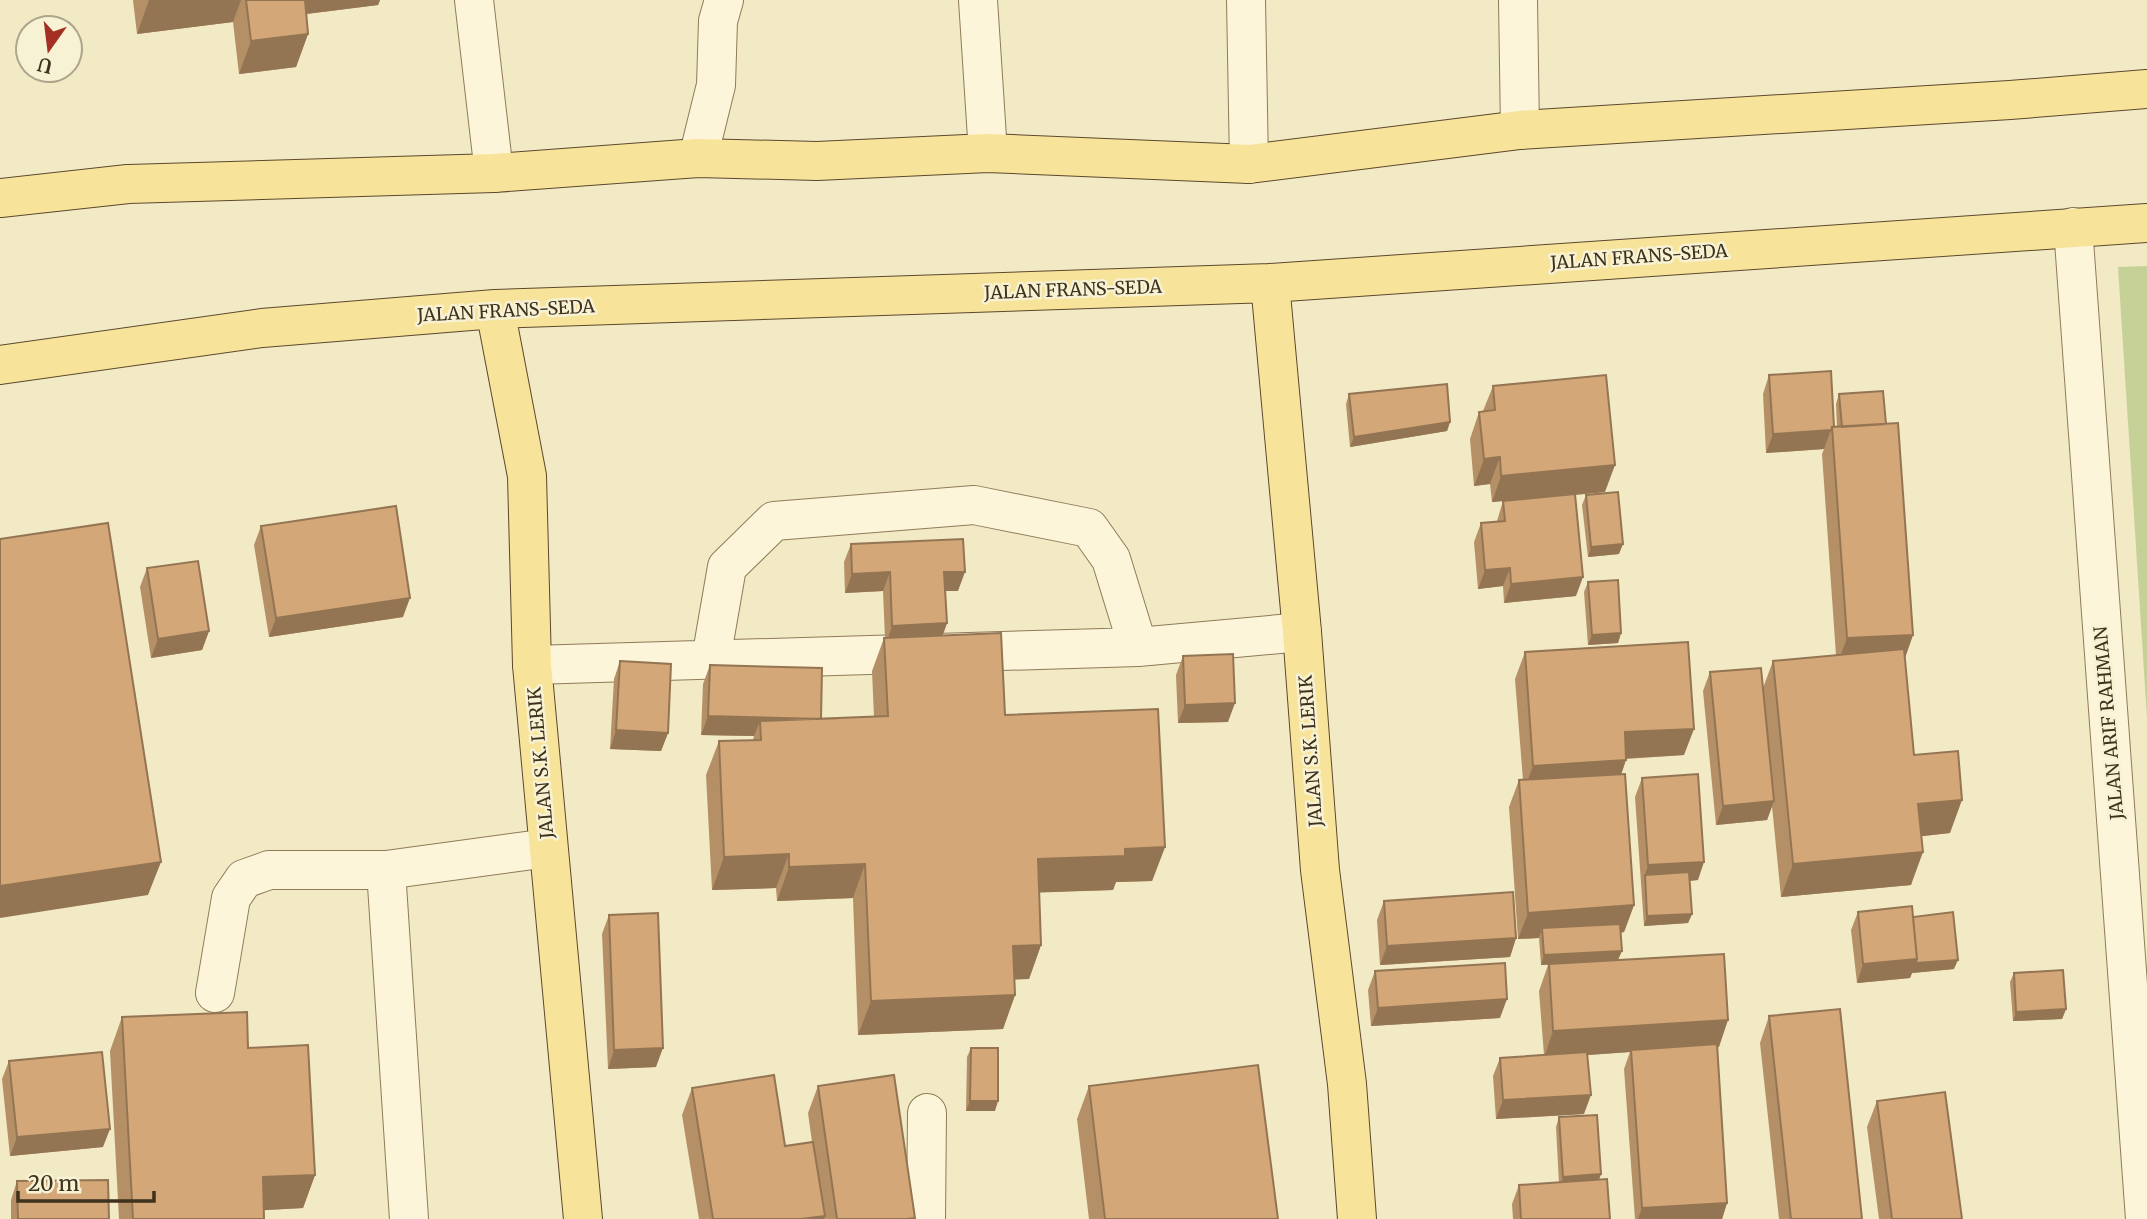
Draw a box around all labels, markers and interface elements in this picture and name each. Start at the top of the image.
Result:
north arrow [14,14,84,84]
text: U [35,52,55,79]
street label: JALAN FRANS-SEDA [1548,239,1729,274]
street label: JALAN FRANS-SEDA [983,275,1163,304]
street label: JALAN FRANS-SEDA [415,294,596,327]
street label: JALAN ARIF RAHMAN [2089,625,2129,822]
street label: JALAN S.K. LERIK [1294,674,1327,829]
street label: JALAN S.K. LERIK [522,686,559,841]
scale bar [18,1160,154,1204]
text: 20 m [28,1170,80,1197]

